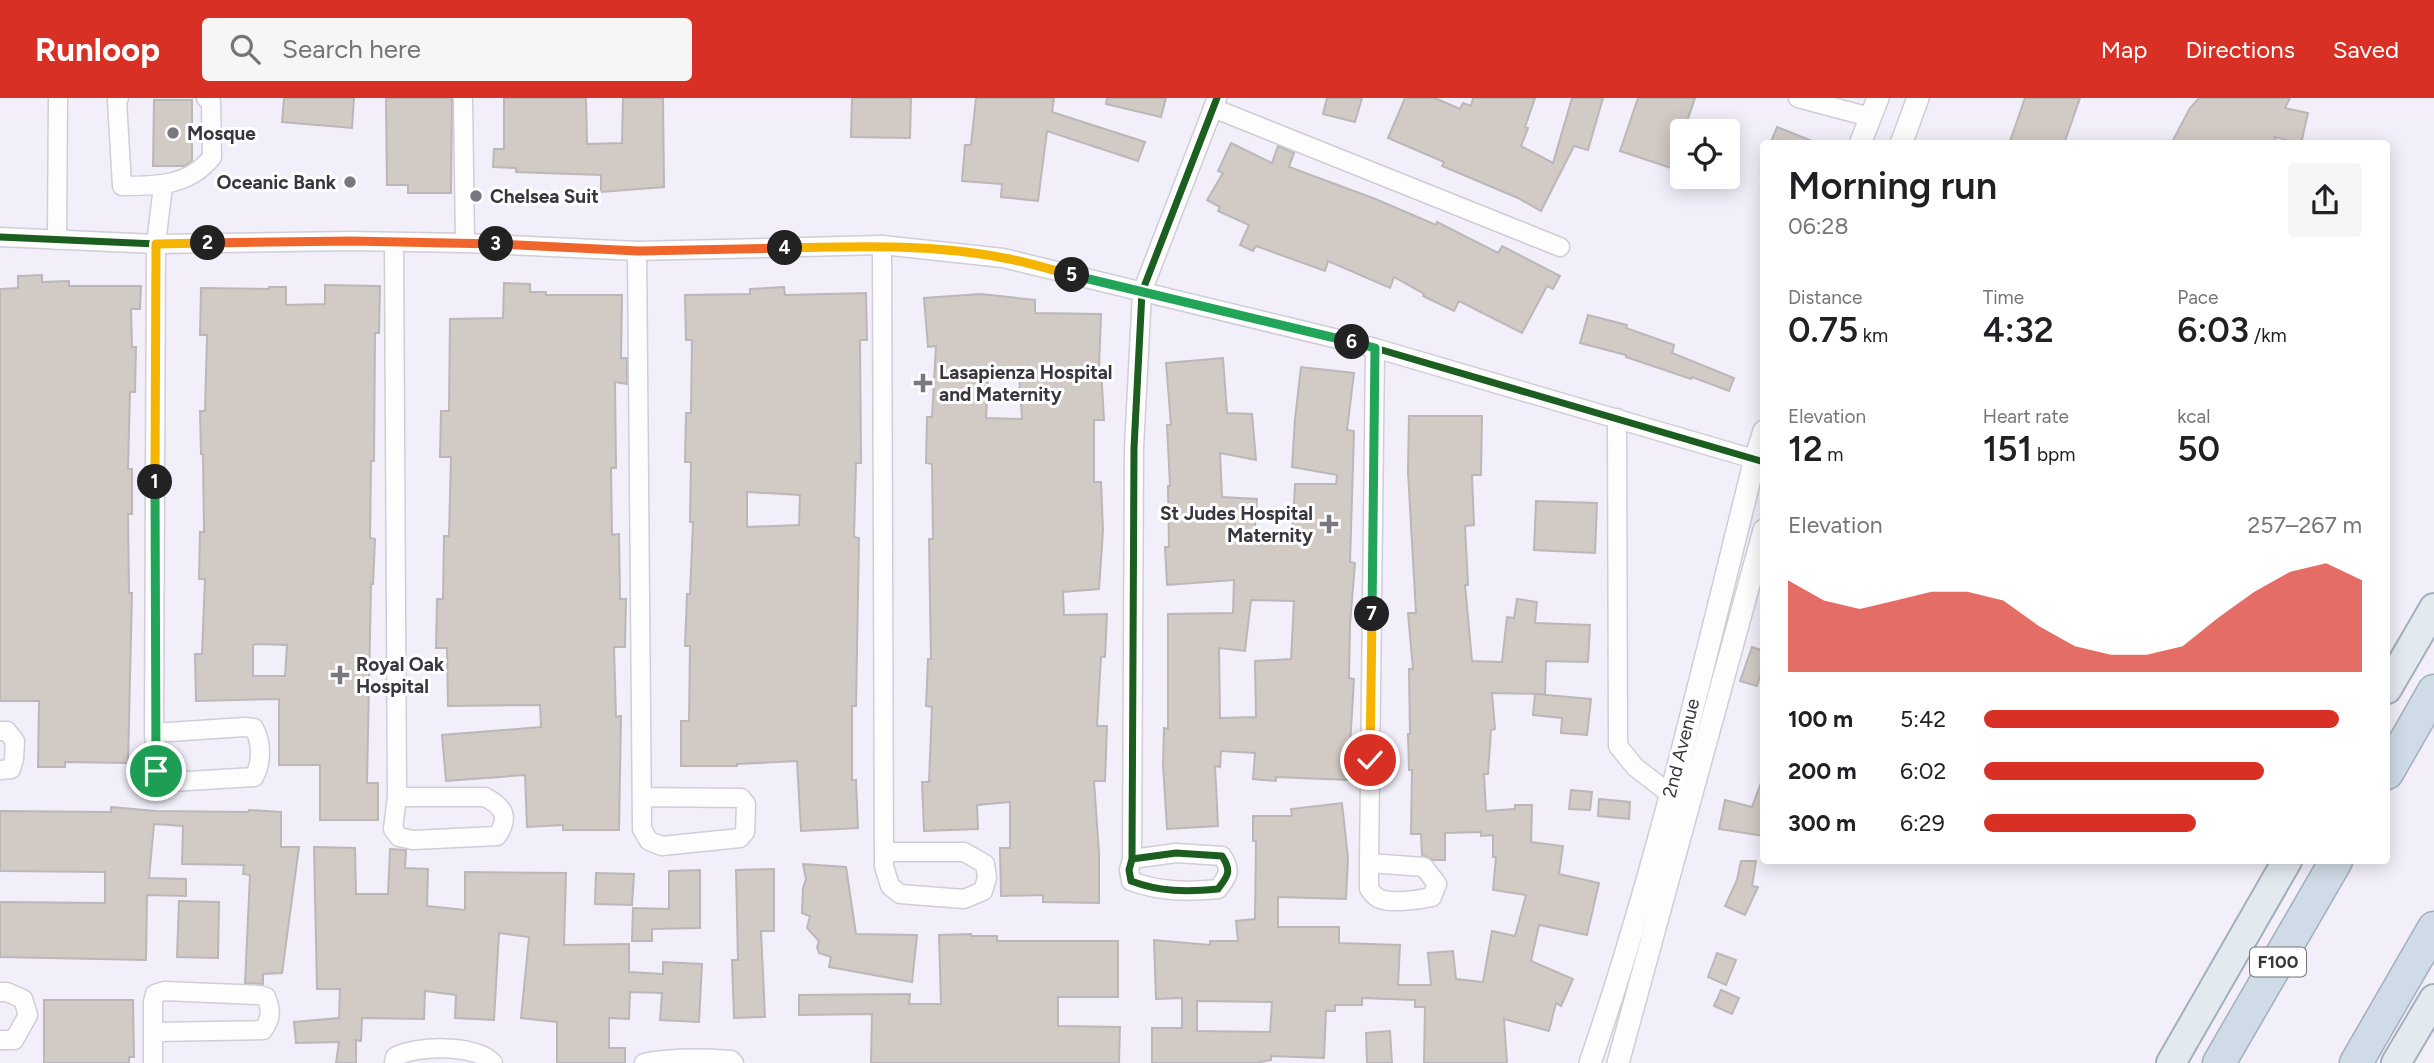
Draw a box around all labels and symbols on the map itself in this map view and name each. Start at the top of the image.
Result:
place label: Mosque [187,122,256,145]
marker: Mosque [165,125,181,141]
place label: Oceanic Bank [217,171,337,194]
marker: Oceanic Bank [342,174,358,190]
place label: Chelsea Suit [490,185,599,208]
marker: Chelsea Suit [468,188,484,204]
pin: 2 [190,226,226,260]
pin: 3 [478,226,514,262]
pin: 4 [768,230,802,266]
pin: 5 [1054,258,1090,292]
pin: 6 [1334,324,1370,360]
place label: Lasapienza Hospital and Maternity [939,361,1113,406]
marker: Lasapienza Hospital and Maternity [913,373,933,393]
pin: 1 [138,464,172,500]
place label: St Judes Hospital Maternity [1160,502,1313,547]
marker: St Judes Hospital Maternity [1319,514,1339,534]
pin: 7 [1354,596,1390,632]
place label: Royal Oak Hospital [356,653,445,698]
marker: Royal Oak Hospital [330,665,350,685]
street label: 2nd Avenue [1658,696,1704,800]
pin [1340,730,1400,790]
pin [126,741,186,801]
road number: F100 [2250,948,2306,976]

